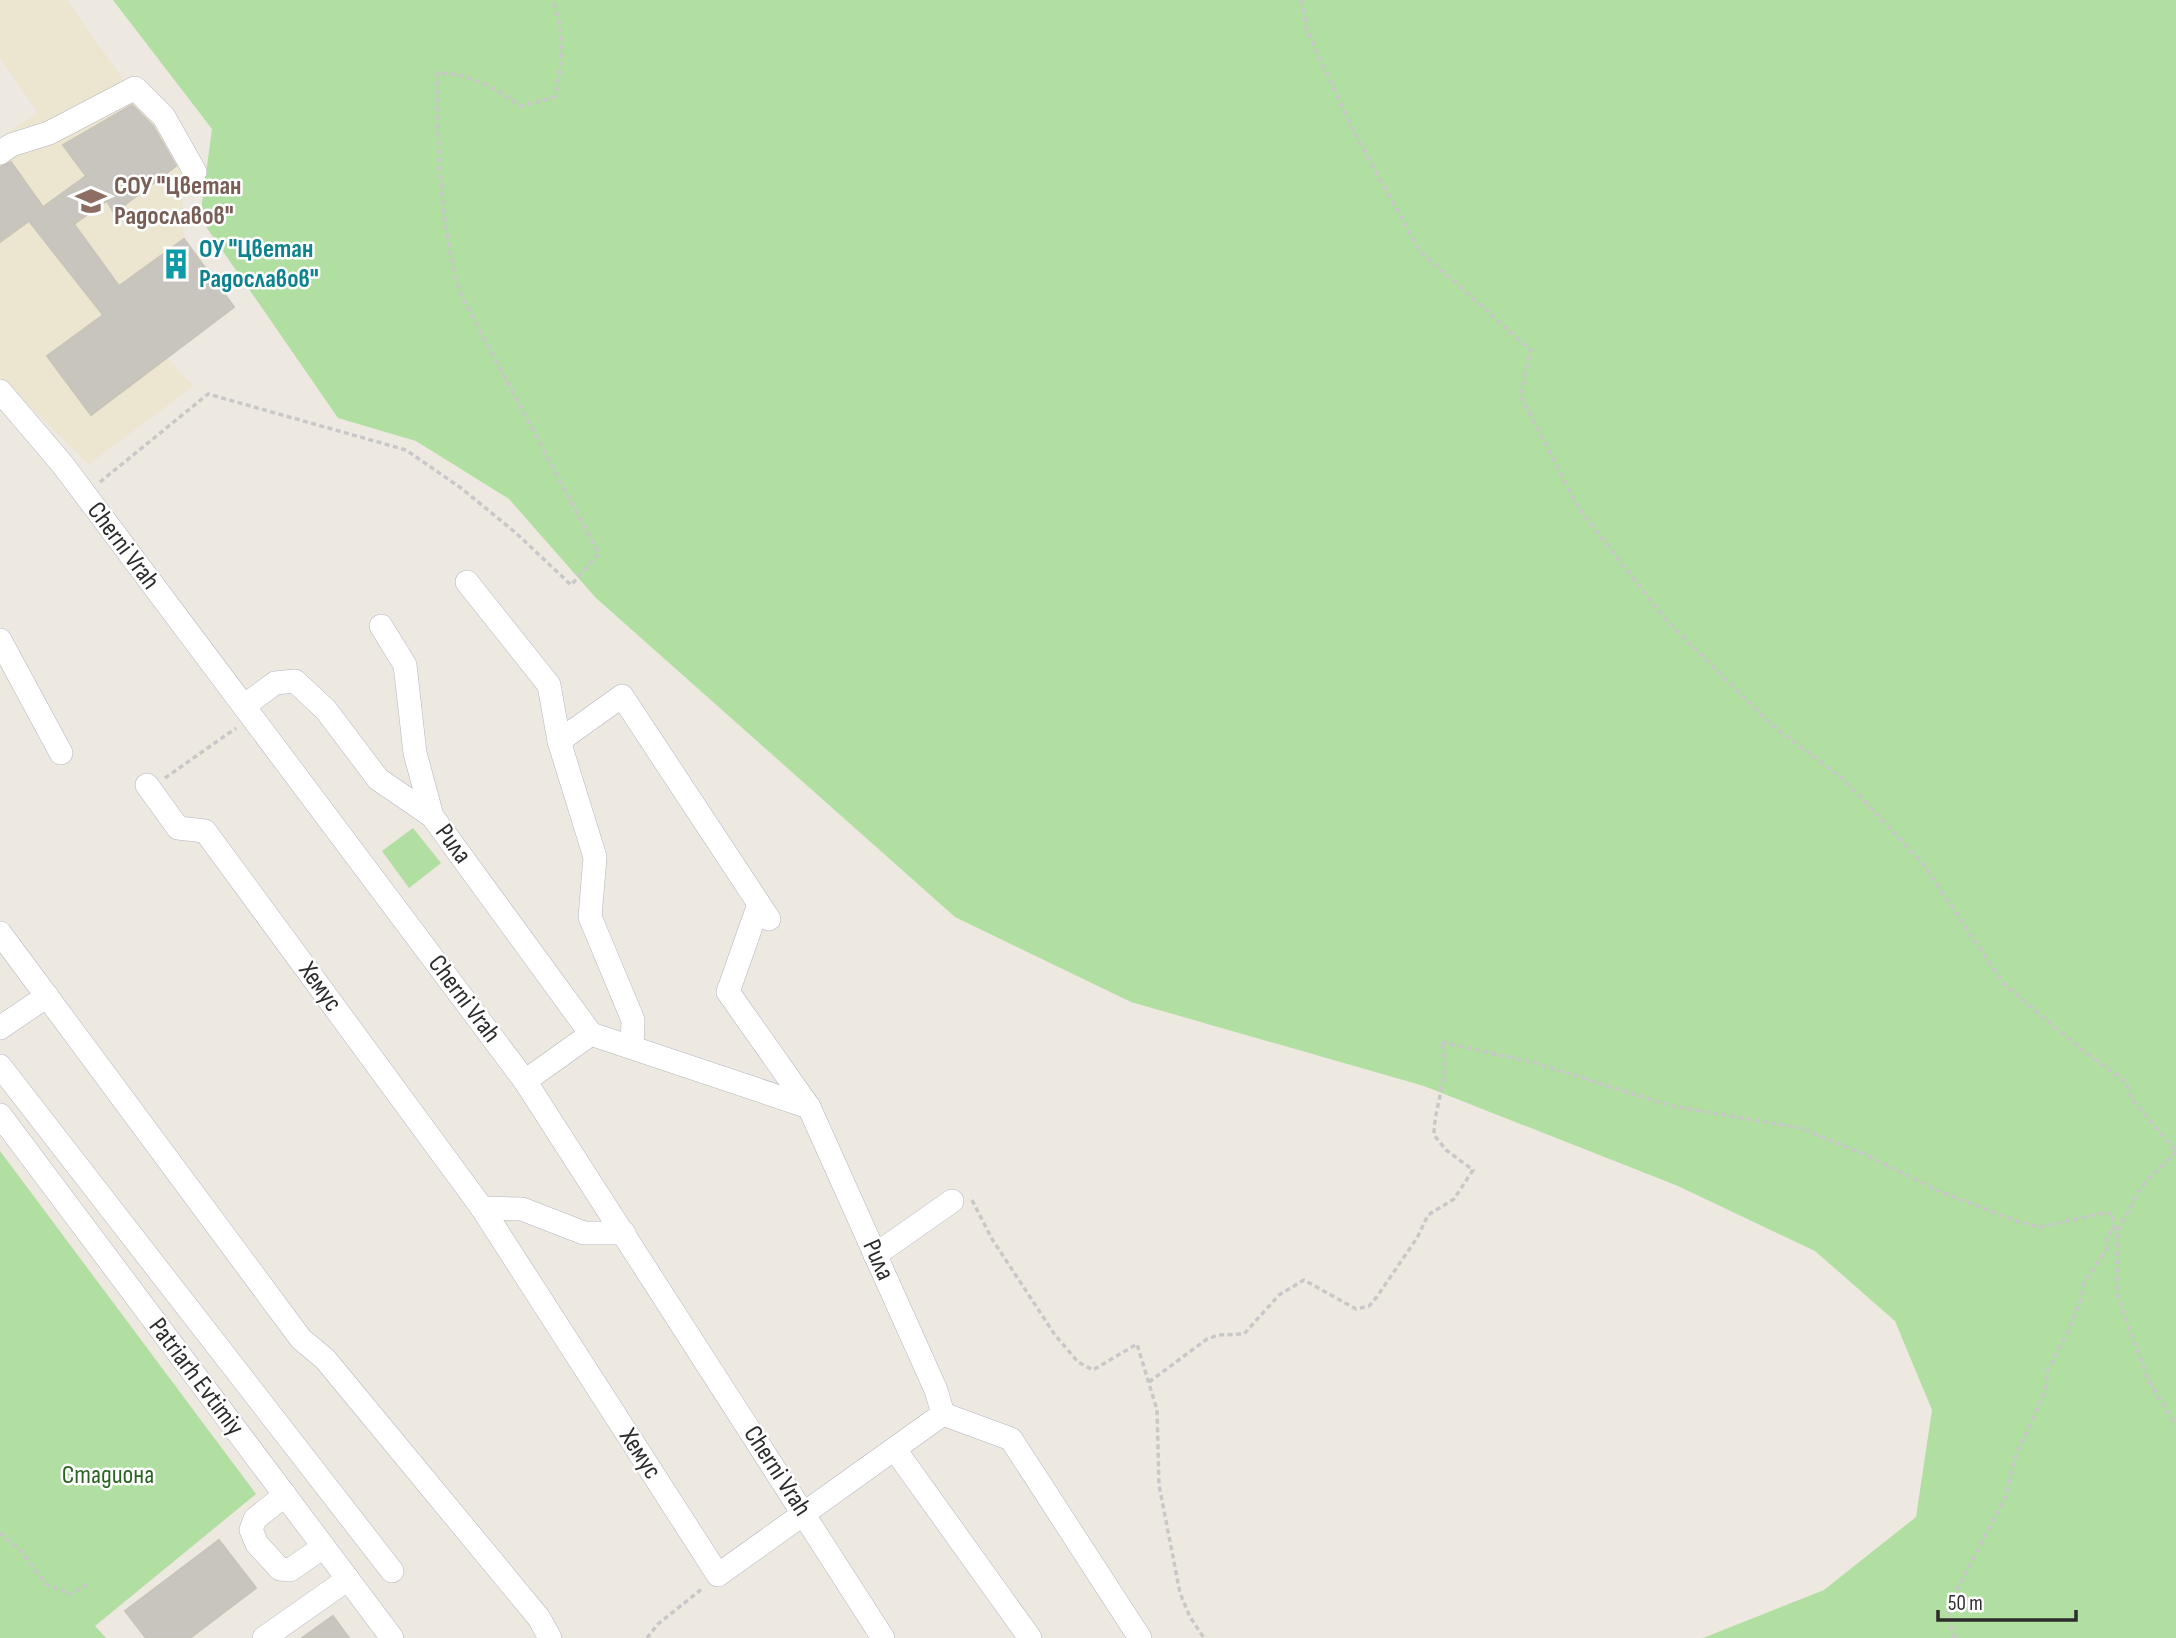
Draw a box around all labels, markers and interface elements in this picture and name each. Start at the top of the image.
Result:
place label: СОУ "Цветан Радославов" [114,171,241,232]
school or university icon: СОУ "Цветан Радославов" [74,184,108,218]
place label: ОУ "Цветан Радославов" [199,234,319,295]
building icon: ОУ "Цветан Радославов" [159,247,193,281]
street label: Cherni Vrah [80,496,166,596]
street label: Рила [428,818,478,870]
street label: Cherni Vrah [421,949,507,1049]
street label: Хемус [291,955,348,1018]
street label: Рила [855,1235,901,1285]
street label: Patriarh Evtimiy [142,1312,250,1442]
street label: Cherni Vrah [736,1420,818,1522]
street label: Хемус [612,1422,668,1485]
park label: Стадиона [62,1460,154,1491]
scale bar [1938,1578,2076,1622]
text: 50 m [1948,1591,1983,1616]

